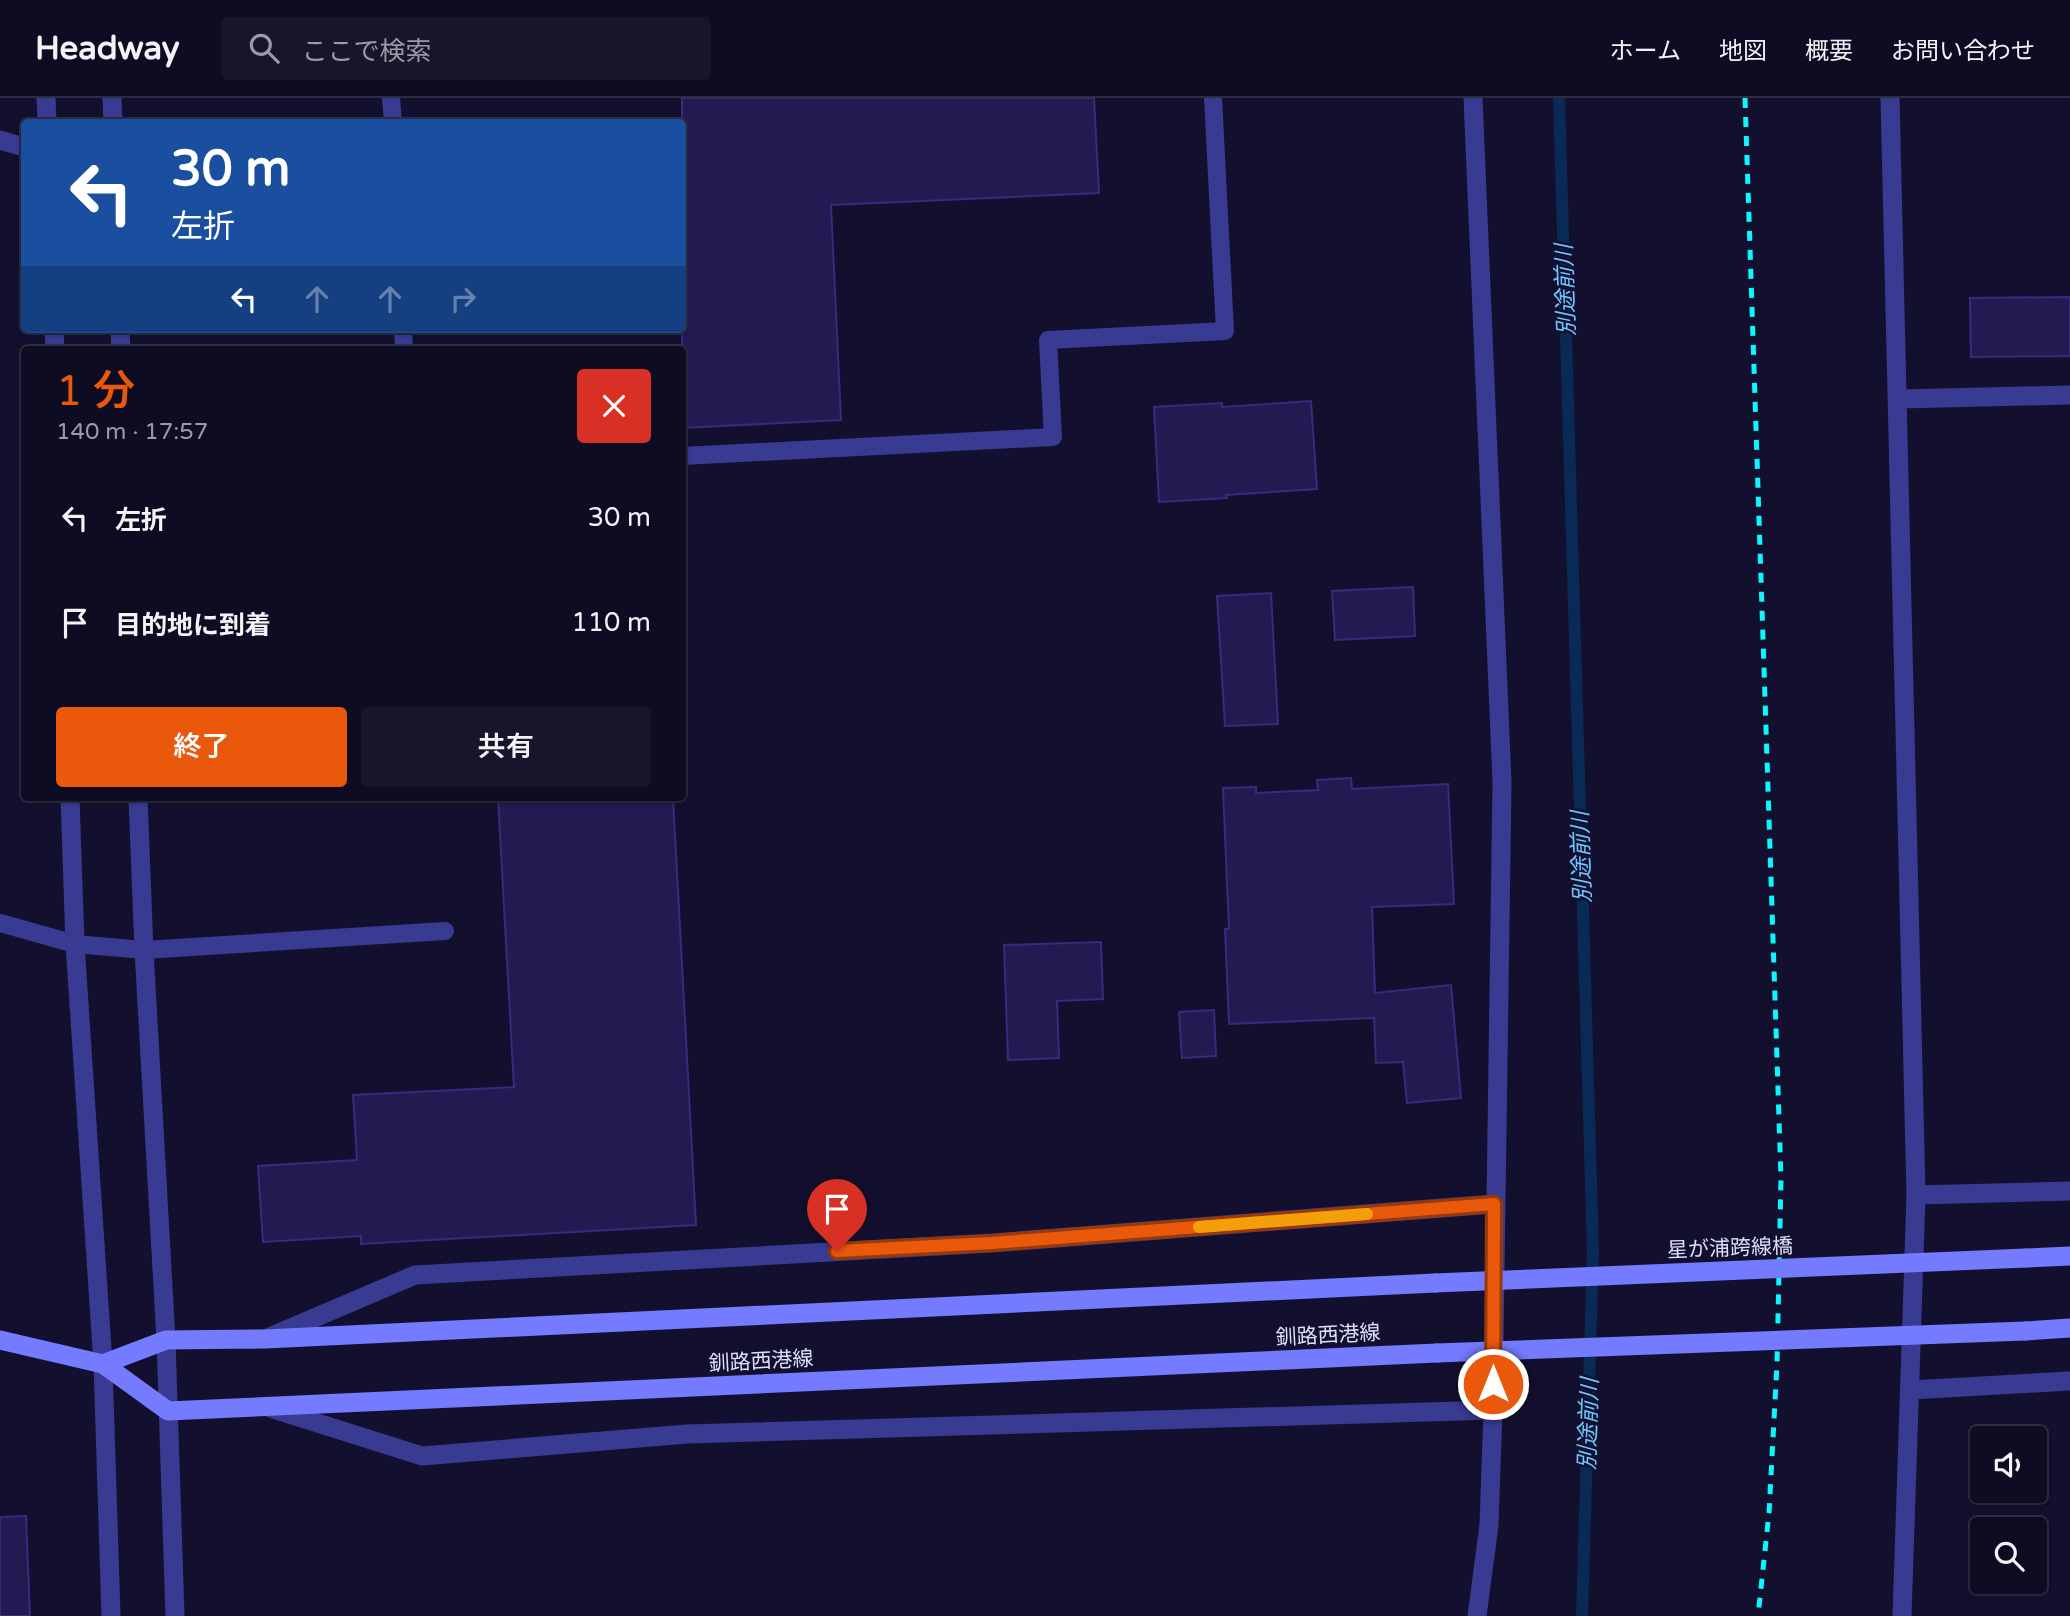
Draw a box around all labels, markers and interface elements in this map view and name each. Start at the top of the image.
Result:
search box [221,17,711,80]
text: Headway [35,29,179,68]
icon: search [245,29,283,67]
text: ここで検索 [301,36,431,67]
text: ホーム [1610,37,1681,66]
text: 地図 [1719,37,1767,66]
text: 概要 [1805,37,1853,66]
text: お問い合わせ [1891,37,2035,66]
text: 30 m [171,140,290,199]
icon: left [56,147,147,238]
text: 左折 [171,208,235,246]
water label: 別途前川 [1550,241,1582,336]
icon: left [225,280,263,318]
icon: ahead [298,280,336,318]
icon: ahead [371,280,409,318]
icon: right [444,280,482,318]
text: 1 分 [56,366,135,417]
button: close [577,369,651,443]
text: 140 m · 17:57 [56,418,208,446]
icon: left [56,499,94,537]
text: 30 m [588,502,651,533]
text: 左折 [115,505,167,536]
icon: arrive [56,604,94,642]
text: 110 m [571,607,651,638]
text: 目的地に到着 [115,610,271,641]
button: 終了 [56,707,347,787]
button: 共有 [361,707,651,787]
water label: 別途前川 [1566,808,1598,903]
pin [807,1179,867,1251]
icon: arrive [818,1190,856,1228]
street label: 星が浦跨線橋 [1667,1234,1793,1263]
street label: 釧路西港線 [1275,1320,1381,1351]
street label: 釧路西港線 [708,1346,814,1377]
position arrow [1456,1347,1530,1421]
water label: 別途前川 [1573,1375,1605,1470]
map controls [1970,1426,2047,1594]
button: sound [1970,1426,2047,1503]
button: search [1970,1517,2047,1594]

